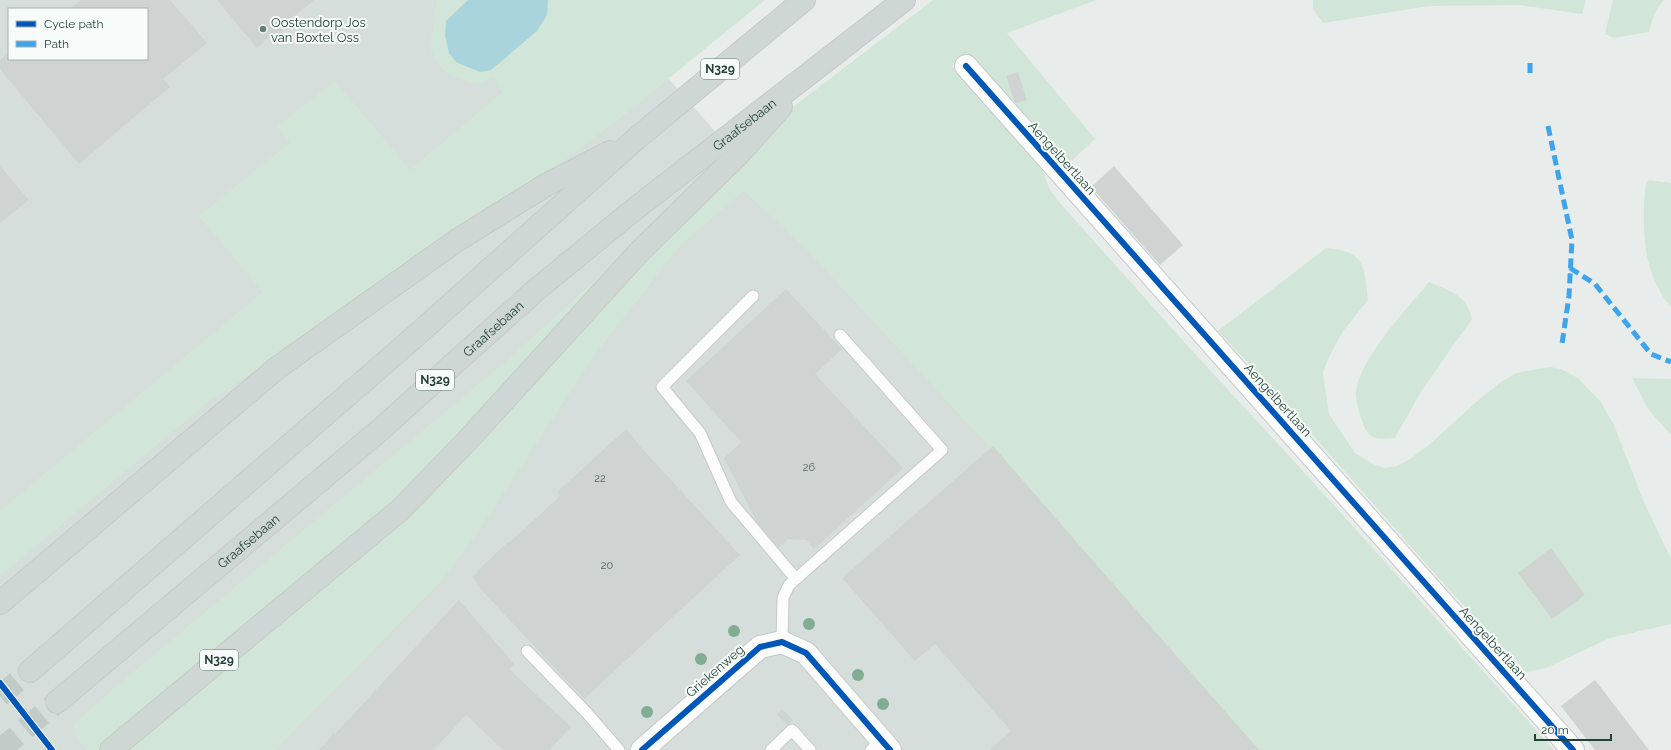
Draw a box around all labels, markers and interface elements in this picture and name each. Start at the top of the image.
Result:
legend [8,8,148,60]
place label: Oostendorp Jos van Boxtel Oss [271,15,366,45]
text: Cycle path [44,17,103,31]
marker: Oostendorp Jos van Boxtel Oss [258,24,268,34]
text: Path [44,37,69,51]
road number: N329 [701,59,739,79]
street label: Graafsebaan [709,95,779,153]
street label: Aengelbertlaan [1025,118,1099,198]
street label: Graafsebaan [460,298,526,360]
street label: Aengelbertlaan [1241,360,1315,440]
road number: N329 [416,370,454,390]
house number: 26 [803,461,816,474]
house number: 22 [594,472,606,485]
street label: Graafsebaan [214,511,282,571]
house number: 20 [601,559,613,572]
street label: Aengelbertlaan [1456,603,1530,683]
street label: Griekenweg [683,642,747,700]
road number: N329 [200,650,238,670]
scale bar [1535,716,1611,742]
text: 20 m [1541,723,1569,737]

